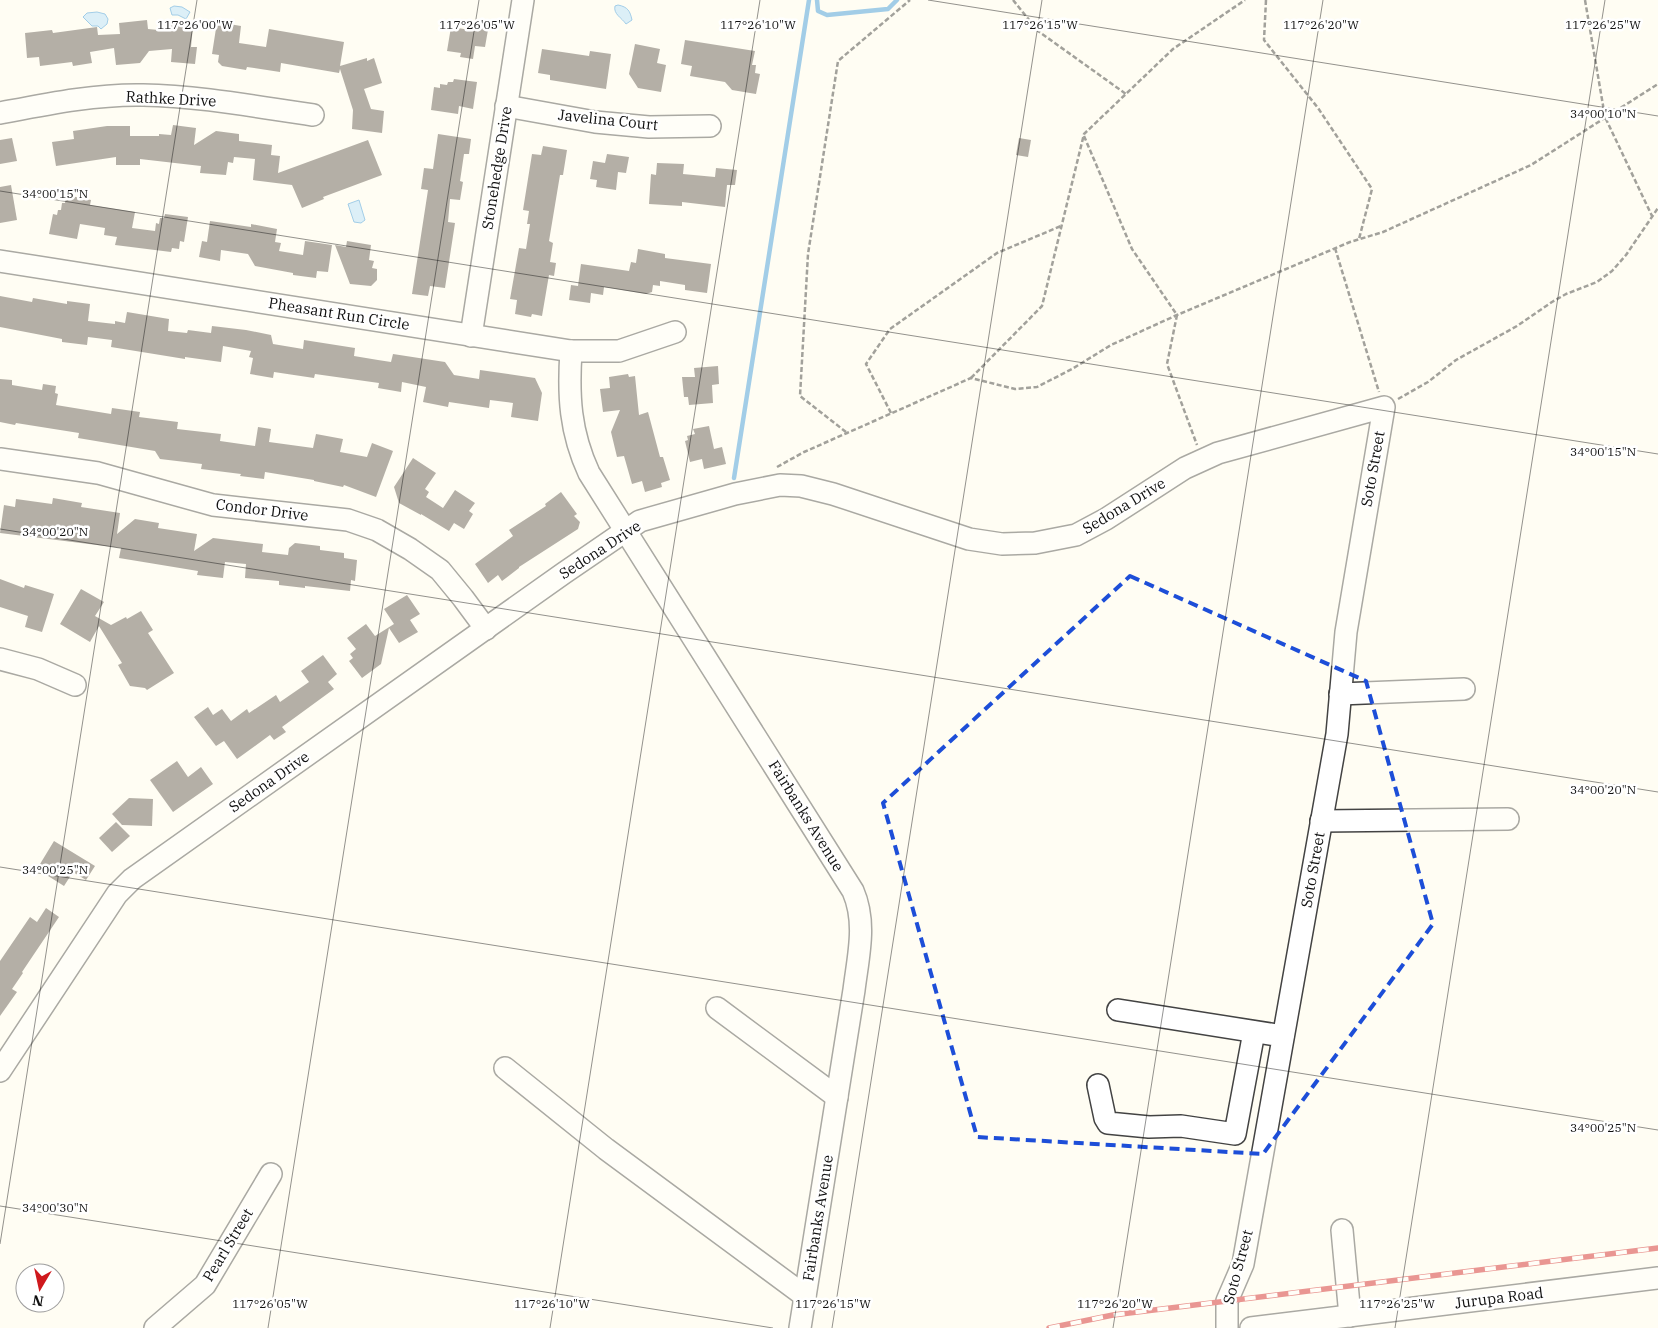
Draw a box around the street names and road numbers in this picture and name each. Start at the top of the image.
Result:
street label: Rathke Drive [125,87,217,110]
street label: Stonehedge Drive [477,105,516,231]
street label: Javelina Court [557,105,659,134]
street label: Pheasant Run Circle [267,293,411,334]
street label: Soto Street [1356,430,1389,508]
street label: Sedona Drive [1079,473,1169,538]
street label: Condor Drive [215,494,309,525]
street label: Sedona Drive [555,516,644,583]
street label: Sedona Drive [225,747,313,816]
street label: Fairbanks Avenue [765,757,848,875]
street label: Soto Street [1296,831,1329,909]
street label: Fairbanks Avenue [798,1153,837,1282]
street label: Pearl Street [198,1205,257,1285]
street label: Soto Street [1218,1227,1257,1306]
street label: Jurupa Road [1454,1283,1544,1312]

